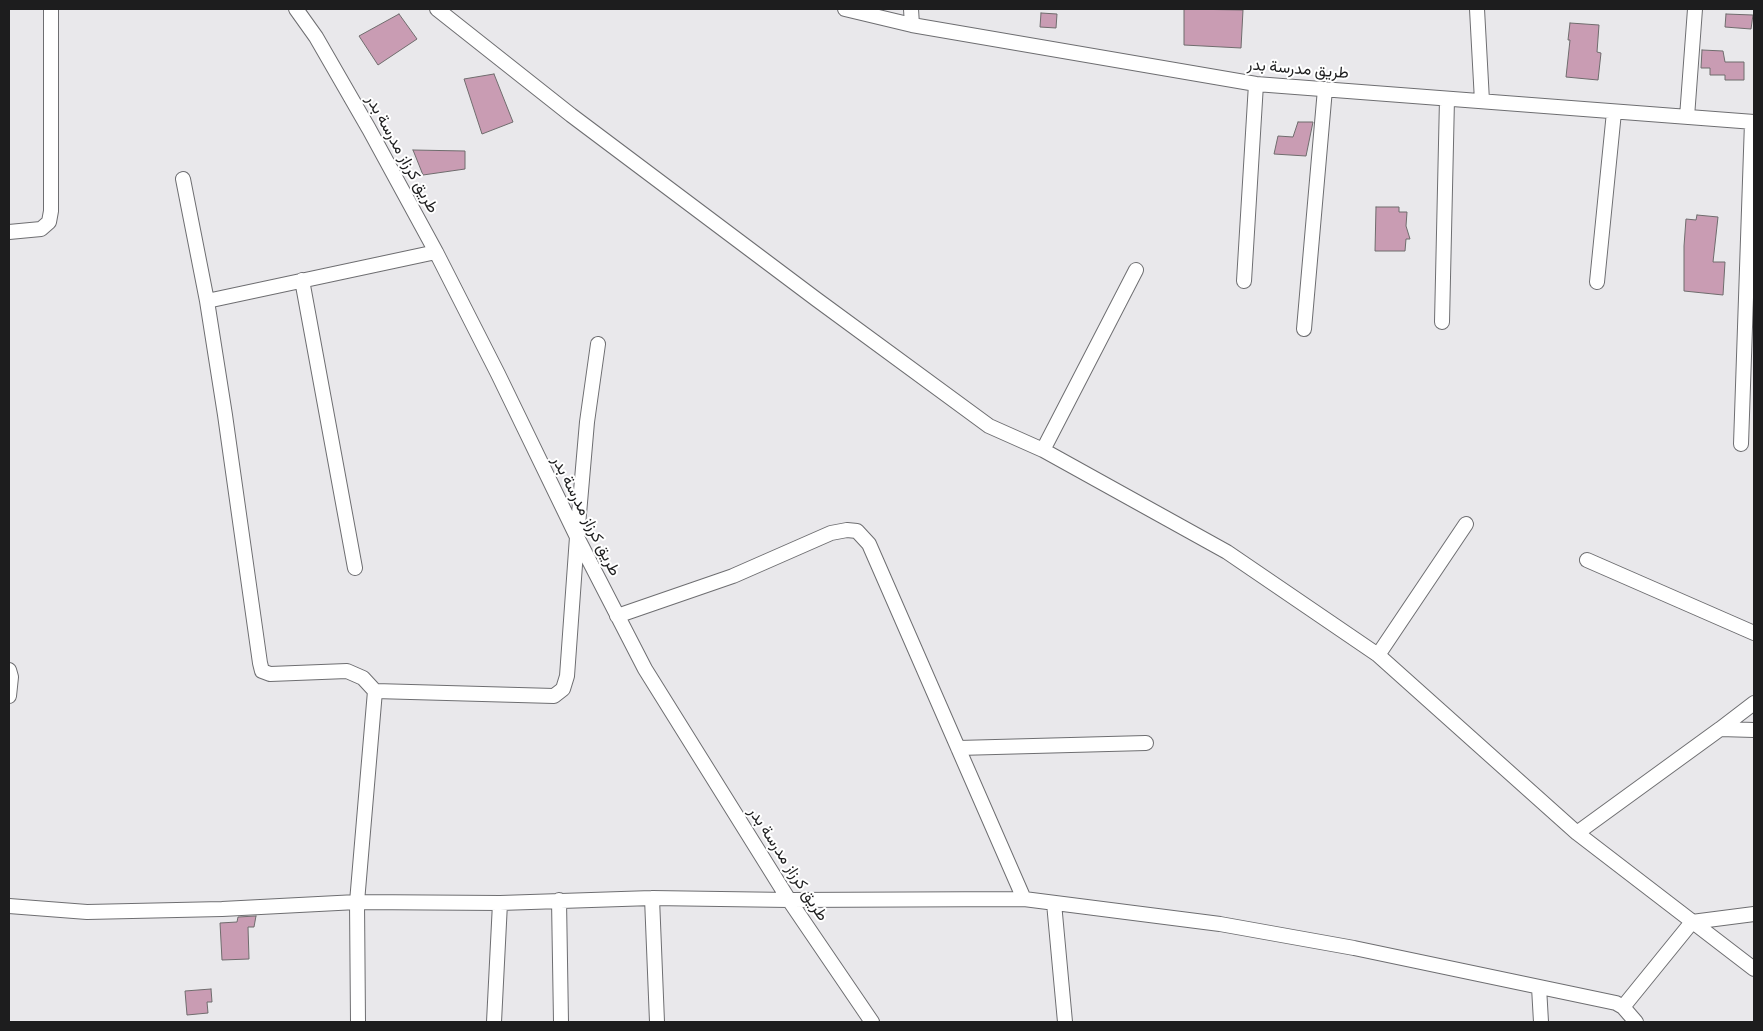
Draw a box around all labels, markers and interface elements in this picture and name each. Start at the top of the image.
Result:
street label: طريق مدرسة بدر [1246,55,1350,83]
street label: طريق كرزاز مدرسة بدر [362,92,442,216]
street label: طريق كرزاز مدرسة بدر [547,453,625,579]
street label: طريق كرزاز مدرسة بدر [744,803,832,925]

